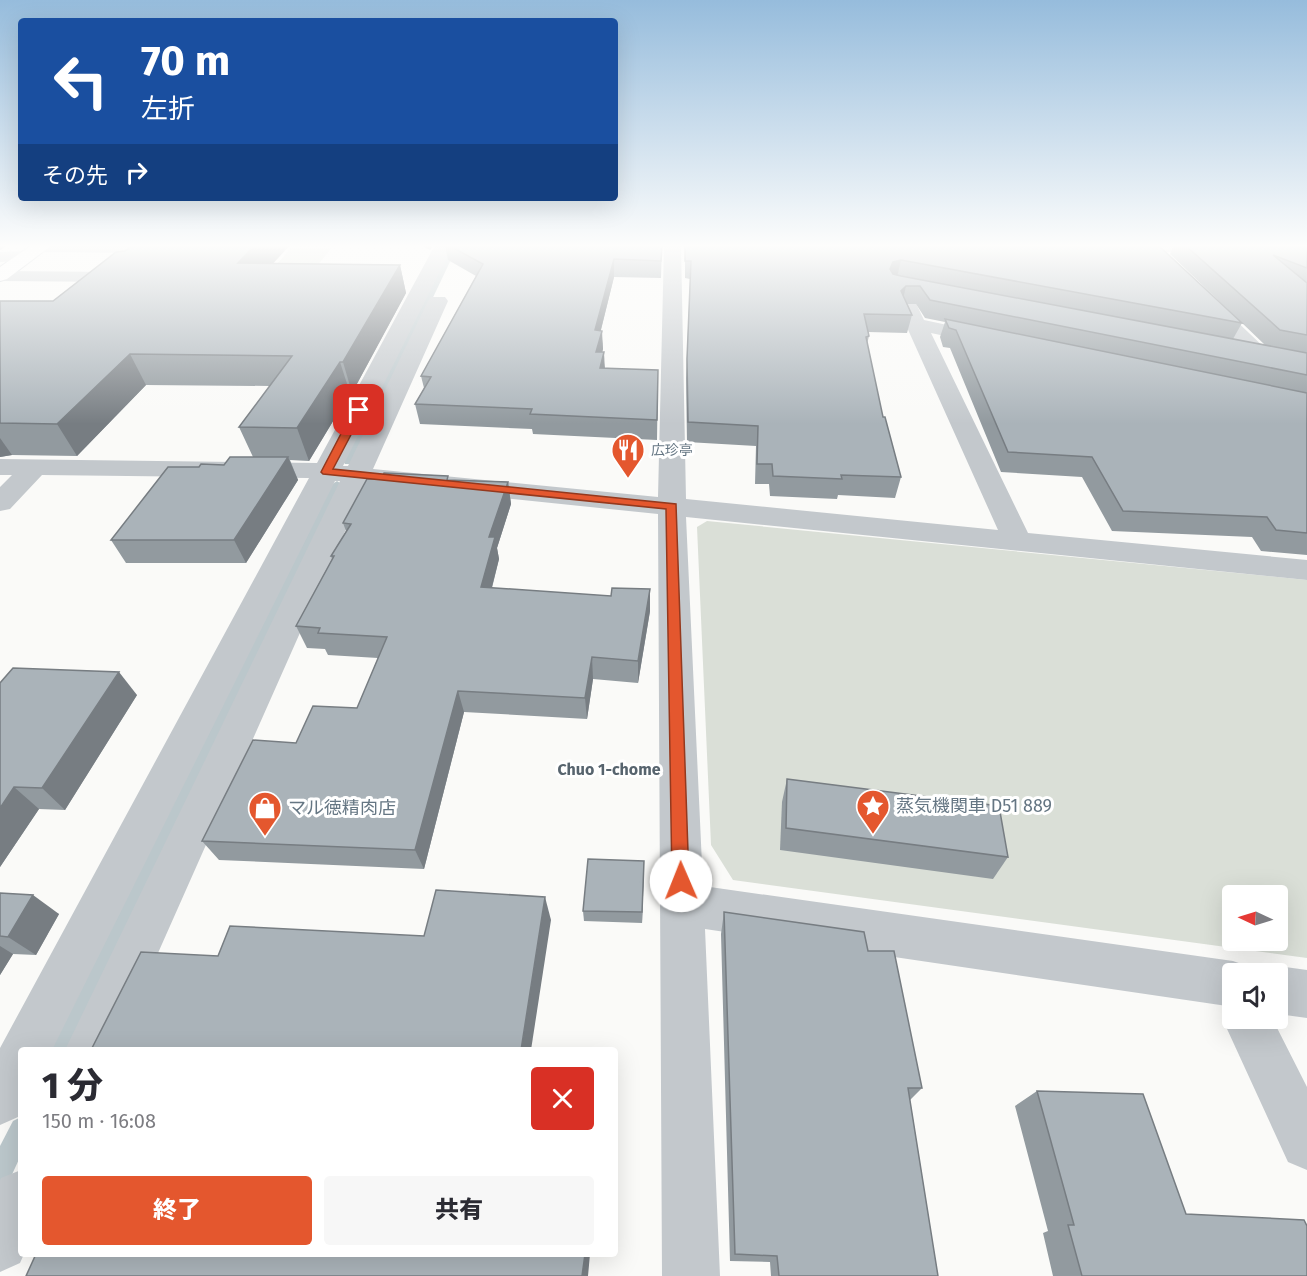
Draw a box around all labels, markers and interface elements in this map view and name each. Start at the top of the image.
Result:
text: 70 m [141,36,230,86]
icon: left [42,42,120,120]
text: 左折 [141,93,195,125]
icon: right [120,156,153,189]
text: その先 [42,162,108,189]
pin [333,384,384,435]
icon: arrive [342,393,375,426]
restaurant icon: 広珍亭 [610,432,646,479]
place label: 広珍亭 [651,442,693,459]
district label: Chuo 1-chome [557,760,661,779]
place icon: 蒸気機関車 D51 889 [855,788,891,835]
shop icon: マル徳精肉店 [247,790,283,837]
place label: 蒸気機関車 D51 889 [896,795,1052,817]
place label: マル徳精肉店 [288,797,396,819]
position arrow [649,849,713,913]
north arrow [1222,885,1288,951]
map controls [1222,885,1288,1029]
button: sound [1222,963,1288,1029]
text: 1 分 [42,1064,103,1108]
button: close [531,1067,594,1130]
text: 150 m · 16:08 [42,1109,156,1133]
button: 終了 [42,1176,312,1245]
button: 共有 [324,1176,594,1245]

